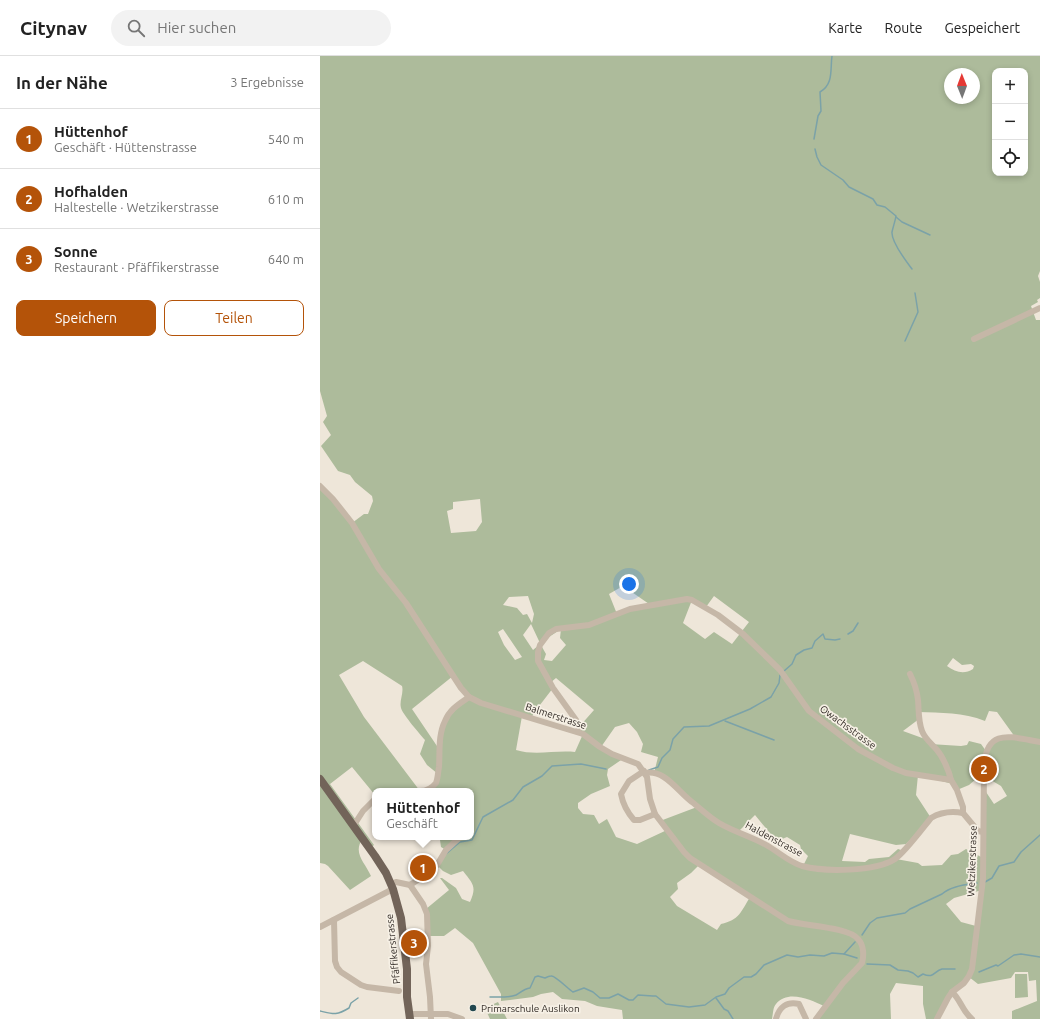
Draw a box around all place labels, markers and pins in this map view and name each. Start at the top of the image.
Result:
pin: 2 [971,754,997,784]
pin: 1 [410,853,436,883]
pin: 3 [401,928,427,958]
marker: Primarschule Auslikon [468,1003,478,1013]
place label: Primarschule Auslikon [481,1003,580,1014]

